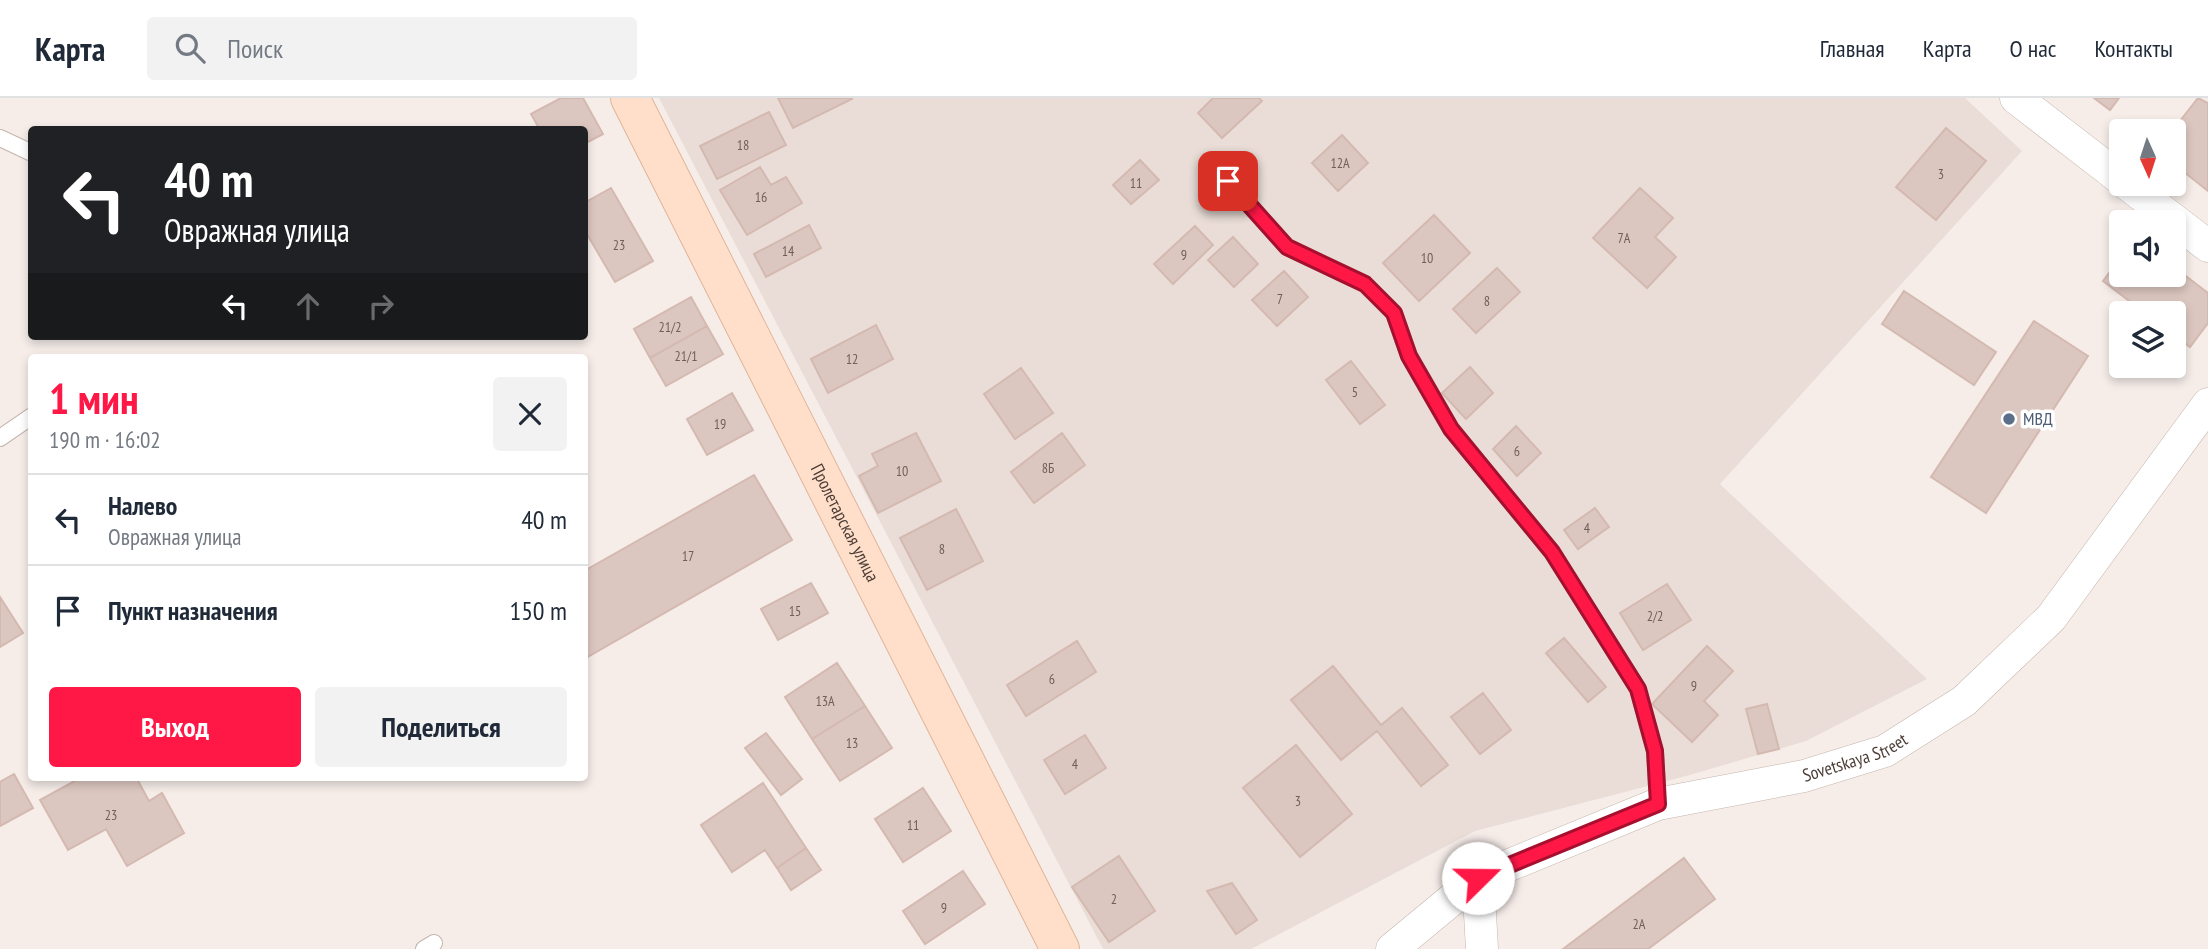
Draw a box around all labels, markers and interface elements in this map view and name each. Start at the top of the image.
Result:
search box [147,17,637,80]
text: Карта [35,27,105,70]
icon: search [171,29,209,67]
text: Поиск [227,32,283,65]
text: Главная [1820,33,1885,64]
text: Карта [1923,33,1972,64]
text: О нас [2010,33,2056,64]
text: Контакты [2094,33,2173,64]
north arrow [2109,119,2186,196]
map controls [2109,119,2186,378]
house number: 18 [737,136,749,154]
text: 40 m [164,147,253,211]
pin [1198,151,1258,211]
icon: left [49,154,140,245]
house number: 12А [1330,154,1350,172]
icon: arrive [1209,162,1247,200]
house number: 3 [1938,165,1944,183]
house number: 11 [1130,174,1142,192]
house number: 16 [755,188,767,206]
text: Овражная улица [164,209,350,251]
button: sound [2109,210,2186,287]
house number: 7А [1618,229,1631,247]
house number: 23 [613,236,625,254]
house number: 14 [782,242,795,260]
house number: 9 [1181,246,1187,264]
house number: 10 [1421,249,1433,267]
icon: left [216,287,254,325]
icon: ahead [289,287,327,325]
icon: right [362,287,400,325]
house number: 7 [1277,290,1283,308]
house number: 8 [1484,292,1490,310]
button: layers [2109,301,2186,378]
house number: 21/2 [658,318,682,336]
house number: 21/1 [674,347,698,365]
house number: 12 [846,350,858,368]
text: 1 мин [49,371,139,426]
button: close [493,377,567,451]
house number: 5 [1352,383,1358,401]
place label: МВД [2023,407,2053,430]
marker: МВД [2001,411,2017,427]
house number: 19 [714,415,726,433]
text: 190 m · 16:02 [49,425,161,454]
house number: 6 [1514,442,1520,460]
house number: 8Б [1042,459,1054,477]
street label: Пролетарская улица [806,460,884,585]
house number: 10 [896,462,908,480]
text: Налево [108,489,177,522]
icon: left [49,501,87,539]
text: 40 m [521,503,567,536]
house number: 4 [1584,519,1591,537]
text: Овражная улица [108,522,241,551]
house number: 8 [939,540,945,558]
house number: 17 [682,547,694,565]
icon: arrive [49,592,87,630]
text: Пункт назначения [108,594,278,627]
text: 150 m [509,594,567,627]
house number: 15 [789,602,801,620]
house number: 2/2 [1647,607,1663,625]
house number: 6 [1049,670,1055,688]
house number: 9 [1691,677,1697,695]
button: Выход [49,687,301,767]
button: Поделиться [315,687,567,767]
house number: 13А [815,692,835,710]
street label: Sovetskaya Street [1800,728,1912,787]
house number: 13 [846,734,858,752]
house number: 4 [1072,755,1079,773]
house number: 3 [1295,792,1301,810]
house number: 23 [105,806,117,824]
house number: 11 [907,816,919,834]
position arrow [1441,841,1515,915]
house number: 2 [1111,890,1117,908]
house number: 9 [941,899,947,917]
house number: 2А [1633,915,1646,933]

